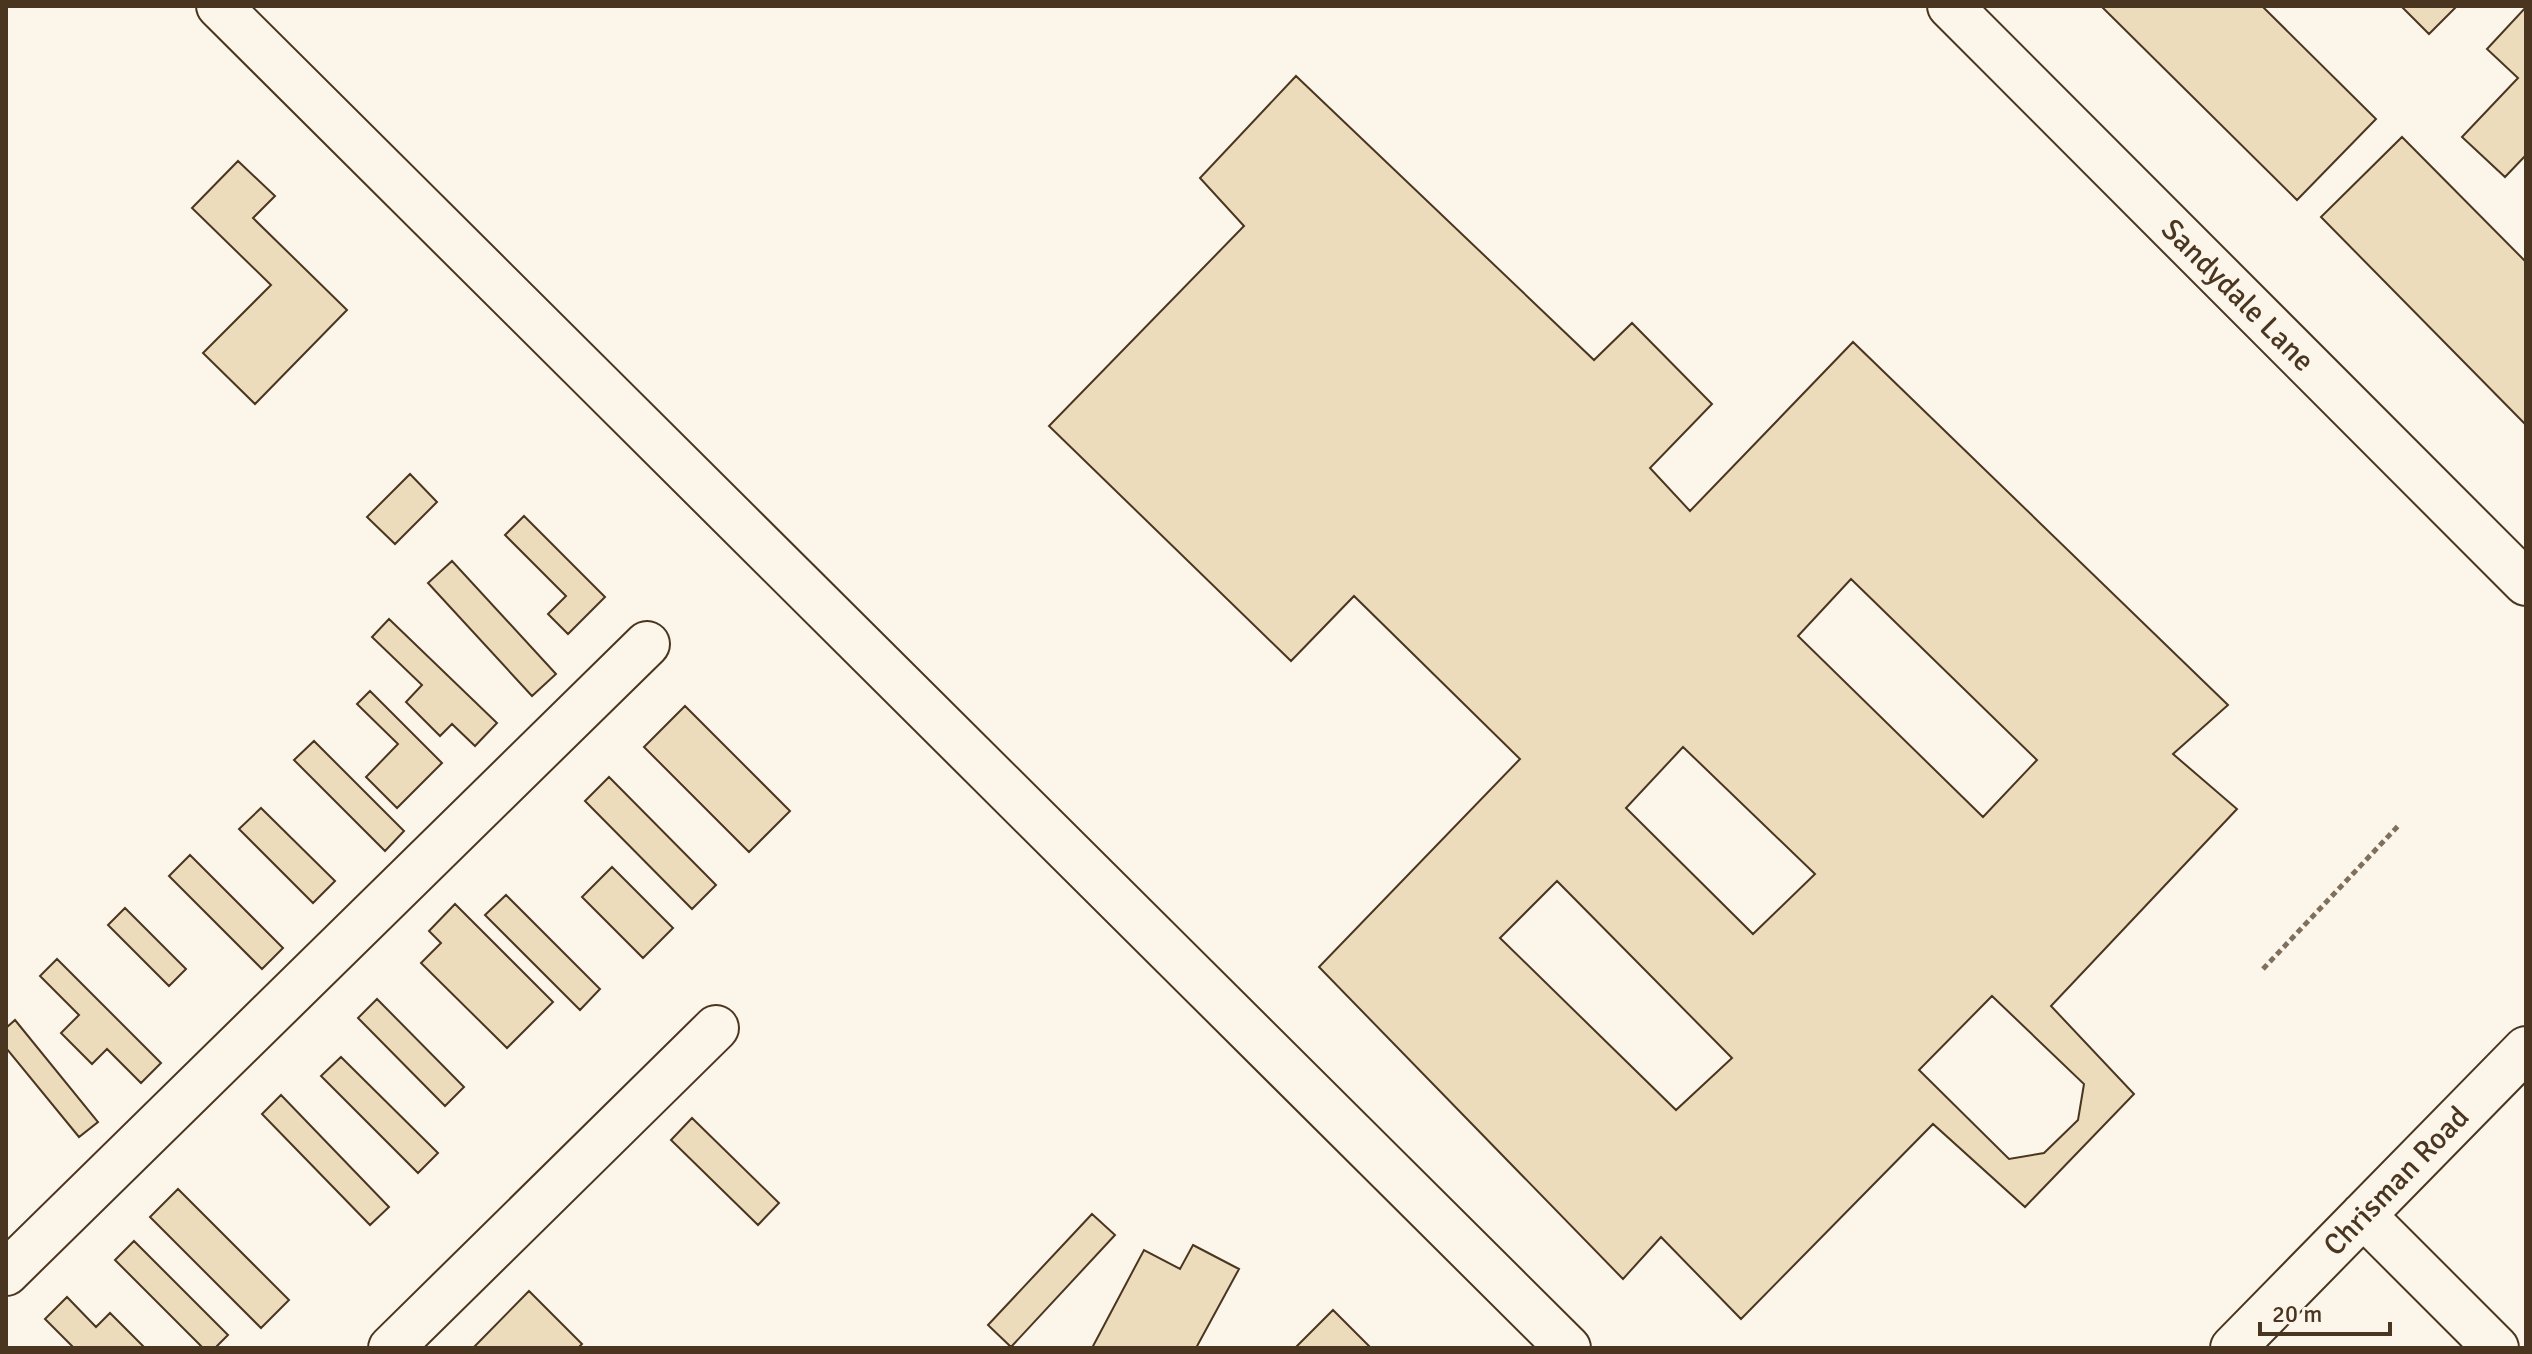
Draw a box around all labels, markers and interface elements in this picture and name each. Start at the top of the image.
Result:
street label: Sandydale Lane [2153,211,2322,380]
street label: Chrisman Road [2316,1099,2477,1264]
scale bar [2260,1286,2390,1336]
text: 20 m [2272,1299,2322,1329]

